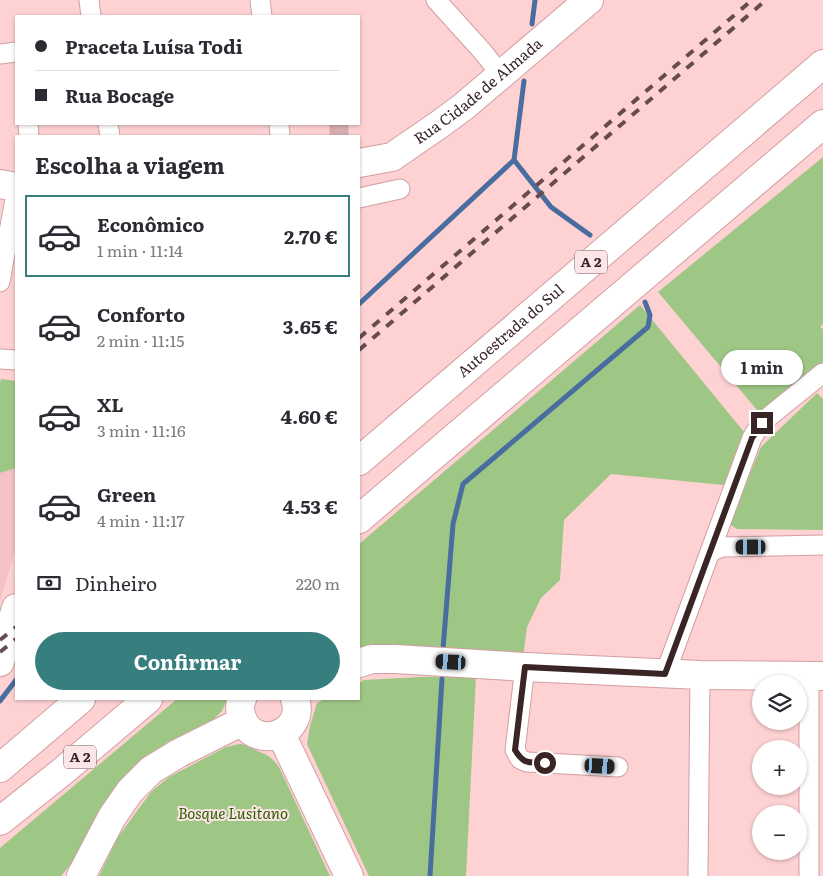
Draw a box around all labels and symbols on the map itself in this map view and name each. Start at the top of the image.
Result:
street label: Rua Cidade de Almada [408,31,547,149]
road number: A 2 [575,250,607,274]
street label: Autoestrada do Sul [452,278,568,382]
callout: 1 min [721,350,803,386]
route end [751,412,773,434]
car [736,540,766,555]
car [435,654,466,670]
road number: A 2 [64,746,96,769]
route start [534,752,556,774]
car [584,758,615,774]
park label: Bosque Lusitano [178,801,288,824]

